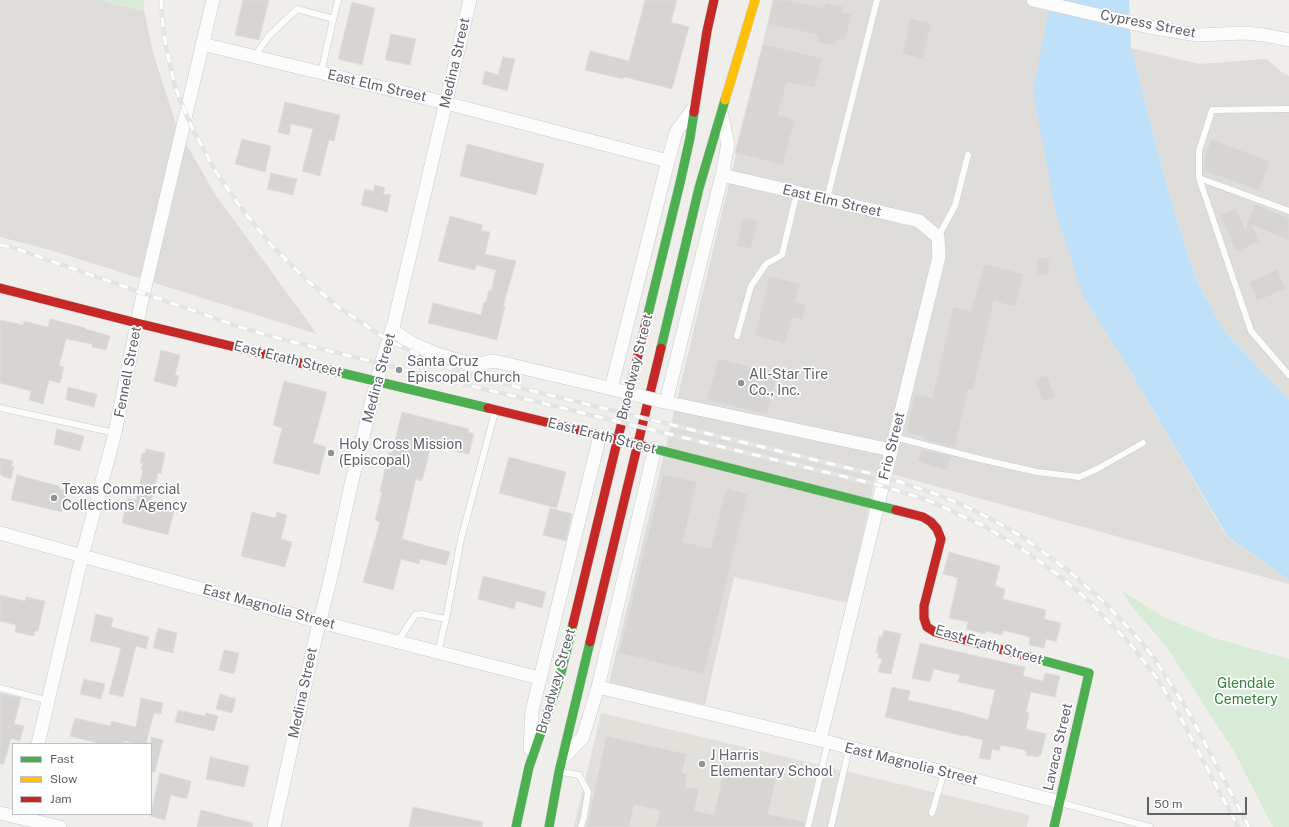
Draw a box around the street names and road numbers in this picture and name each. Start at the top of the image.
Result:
street label: Cypress Street [1099,6,1197,42]
street label: Medina Street [436,16,474,110]
street label: East Elm Street [326,66,428,106]
street label: East Elm Street [781,181,883,221]
street label: Broadway Street [614,312,656,422]
street label: Fennell Street [111,325,145,419]
street label: Medina Street [359,331,399,425]
street label: East Erath Street [232,337,344,381]
street label: Frio Street [875,410,909,482]
street label: East Erath Street [546,414,658,458]
street label: East Magnolia Street [201,581,337,633]
street label: East Erath Street [933,622,1045,668]
street label: Broadway Street [533,626,579,736]
street label: Medina Street [285,646,321,740]
street label: Lavaca Street [1040,701,1076,793]
street label: East Magnolia Street [843,739,979,789]

